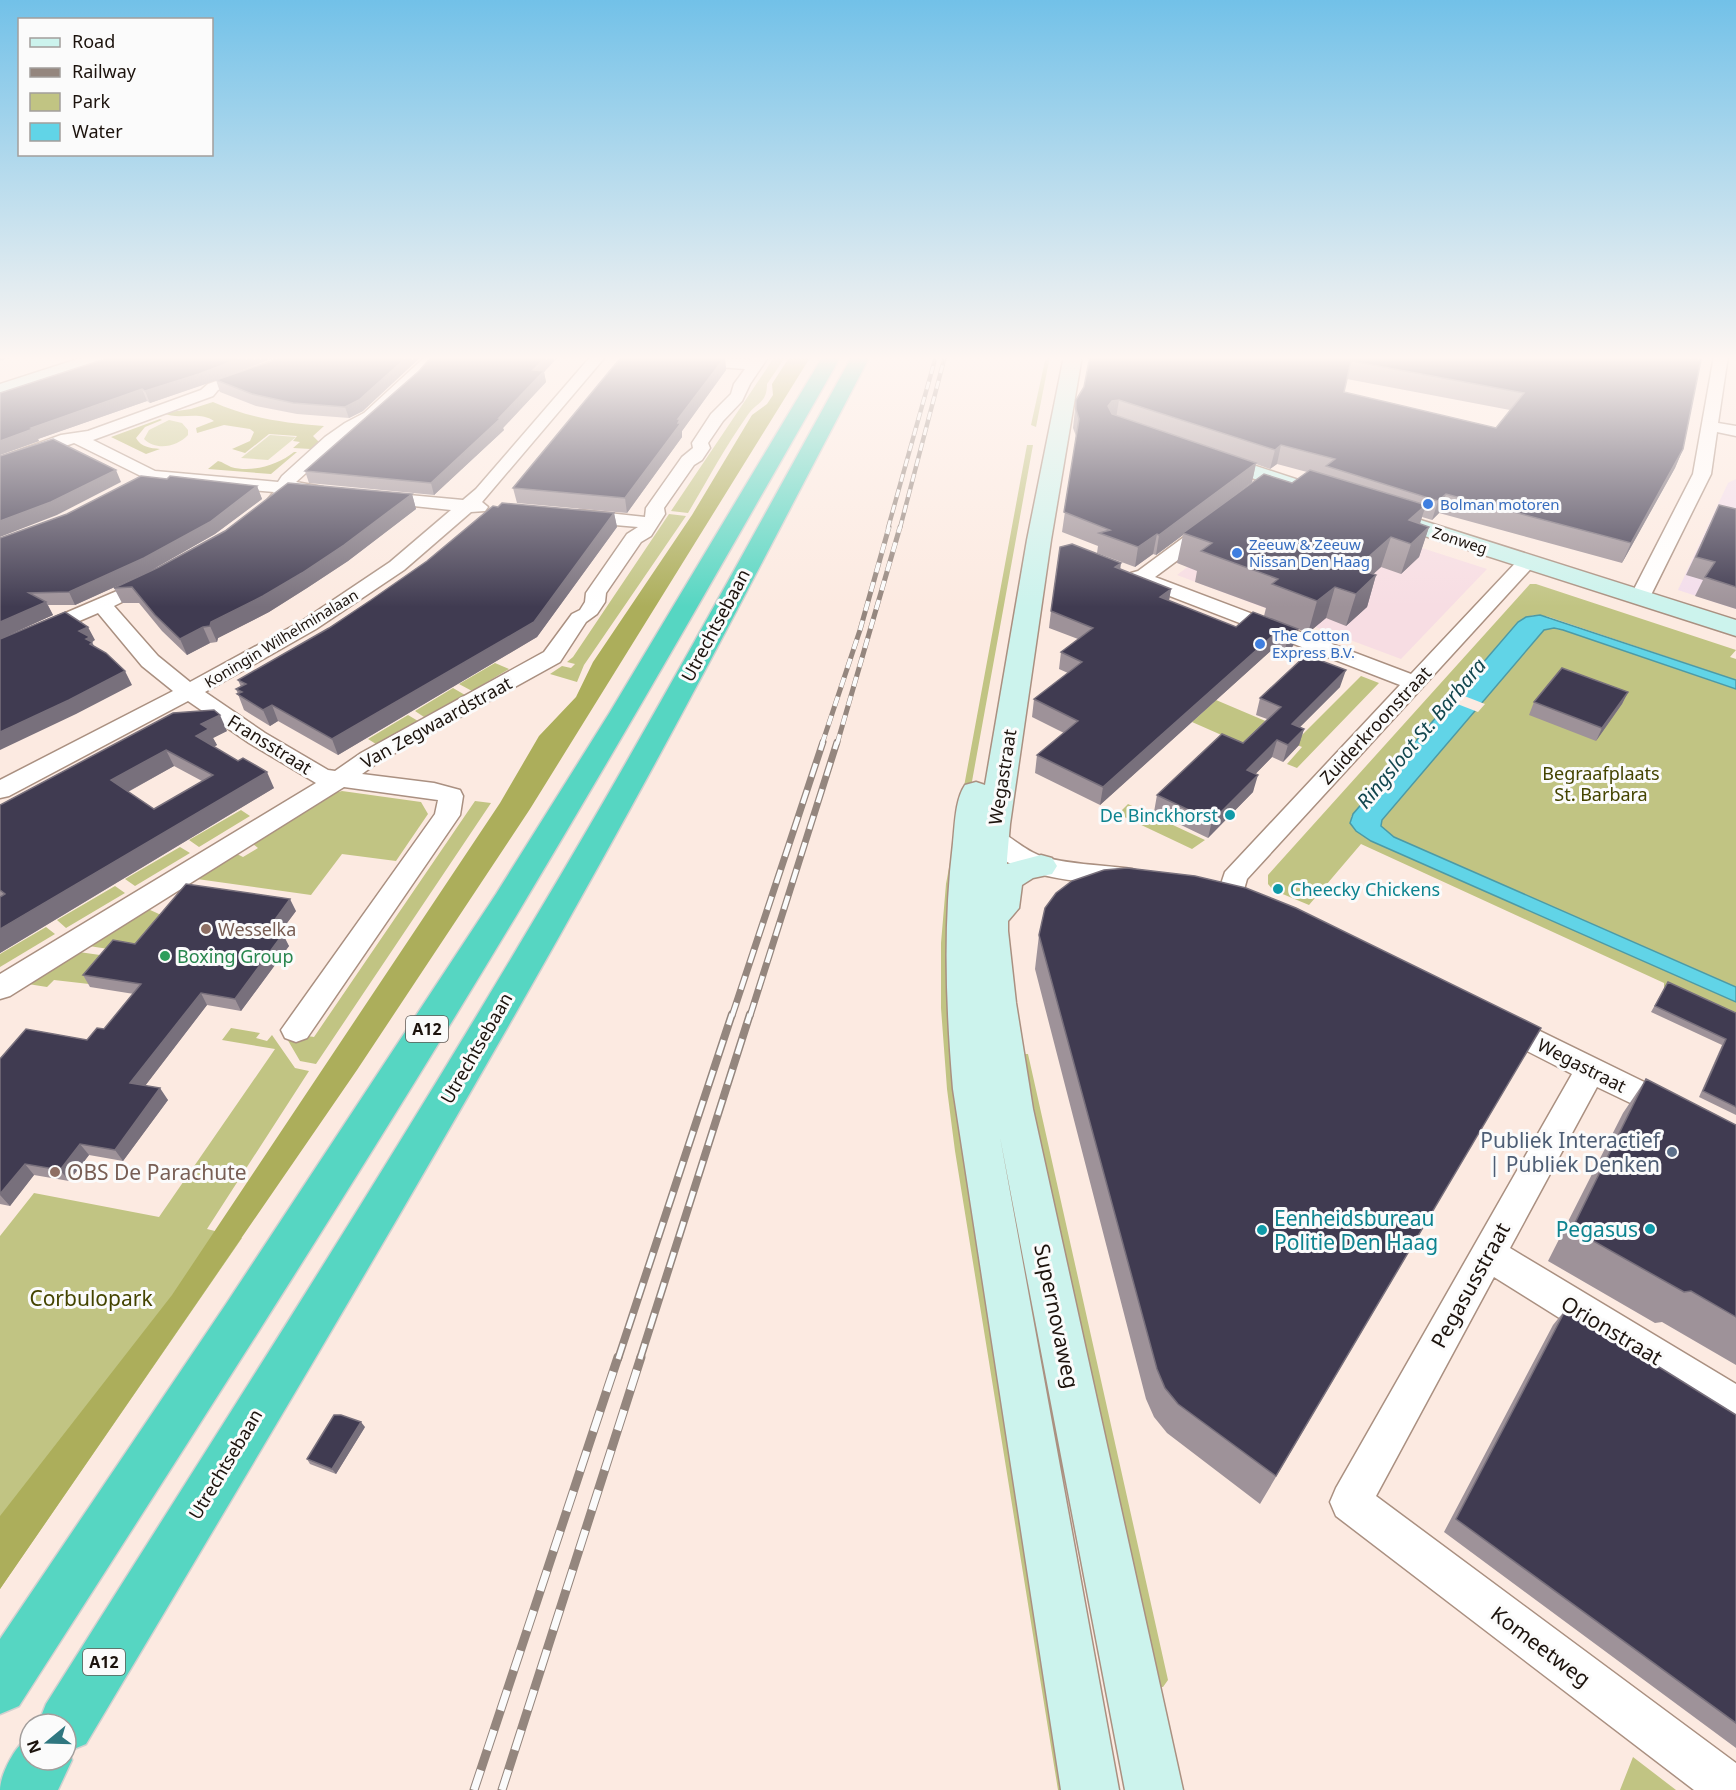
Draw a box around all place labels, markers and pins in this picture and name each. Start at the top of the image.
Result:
place label: Bolman motoren [1440,494,1560,514]
marker: Bolman motoren [1421,497,1435,511]
place label: Zeeuw & Zeeuw Nissan Den Haag [1249,534,1370,571]
marker: Zeeuw & Zeeuw Nissan Den Haag [1230,546,1244,560]
place label: The Cotton Express B.V. [1272,625,1355,662]
marker: The Cotton Express B.V. [1253,637,1267,651]
place label: De Binckhorst [1100,803,1218,827]
marker: De Binckhorst [1223,808,1237,822]
place label: Cheecky Chickens [1290,877,1440,901]
marker: Cheecky Chickens [1271,882,1285,896]
place label: Wesselka [218,917,296,941]
marker: Wesselka [199,922,213,936]
place label: Boxing Group [177,944,294,968]
marker: Boxing Group [158,949,172,963]
place label: Publiek Interactief | Publiek Denken [1480,1126,1662,1178]
marker: Publiek Interactief | Publiek Denken [1665,1145,1679,1159]
place label: OBS De Parachute [67,1158,247,1186]
marker: OBS De Parachute [48,1165,62,1179]
place label: Eenheidsbureau Politie Den Haag [1274,1204,1438,1256]
place label: Pegasus [1556,1215,1638,1243]
marker: Pegasus [1643,1222,1657,1236]
marker: Eenheidsbureau Politie Den Haag [1255,1223,1269,1237]

